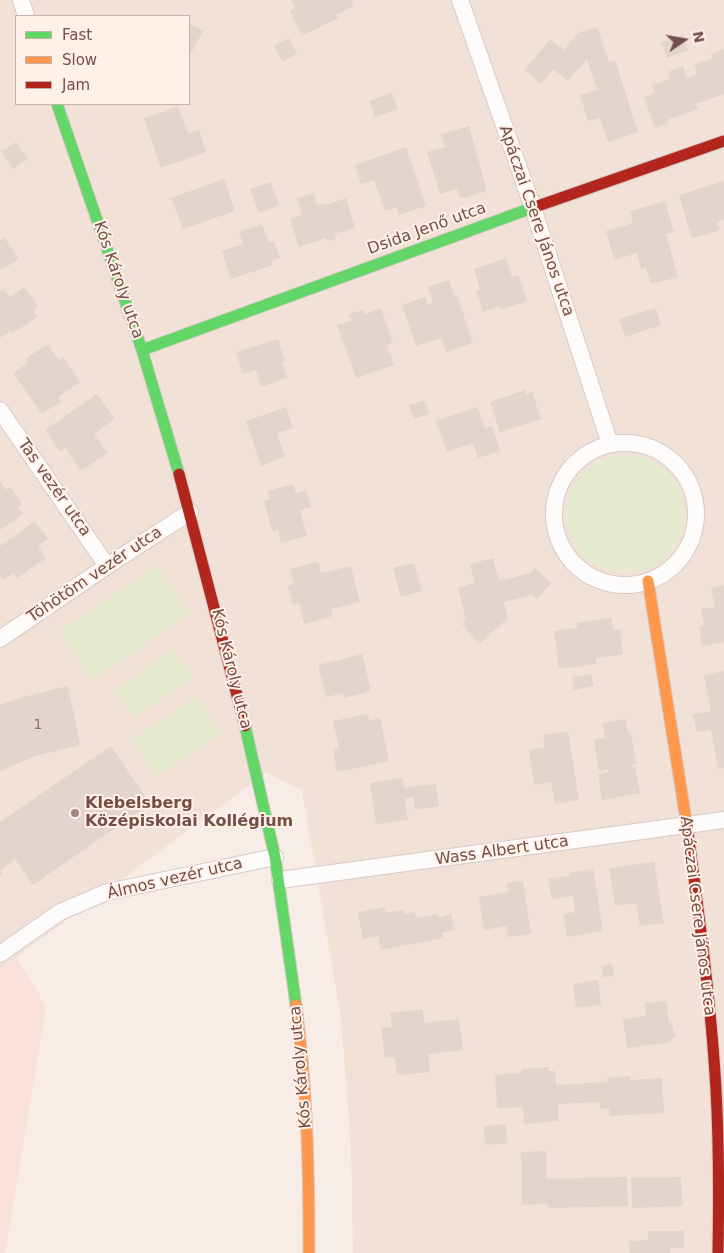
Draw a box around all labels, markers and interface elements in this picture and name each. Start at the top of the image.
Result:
legend [15,15,190,105]
north arrow [659,15,709,65]
text: Fast [62,26,92,44]
text: N [690,29,708,44]
text: Slow [62,51,97,69]
text: Jam [62,76,90,94]
street label: Apáczai Csere János utca [494,123,578,319]
street label: Dsida Jenő utca [365,199,489,259]
street label: Kós Károly utca [89,219,147,341]
street label: Tas vezér utca [13,436,95,540]
street label: Töhötöm vezér utca [24,523,166,627]
street label: Kós Károly utca [207,607,255,731]
house number: 1 [34,717,42,733]
place label: Klebelsberg Középiskolai Kollégium [85,794,293,832]
marker: Klebelsberg Középiskolai Kollégium [69,807,81,819]
street label: Apáczai Csere János utca [675,815,719,1017]
street label: Wass Albert utca [434,832,570,870]
street label: Álmos vezér utca [105,854,245,904]
street label: Kós Károly utca [286,1005,316,1129]

